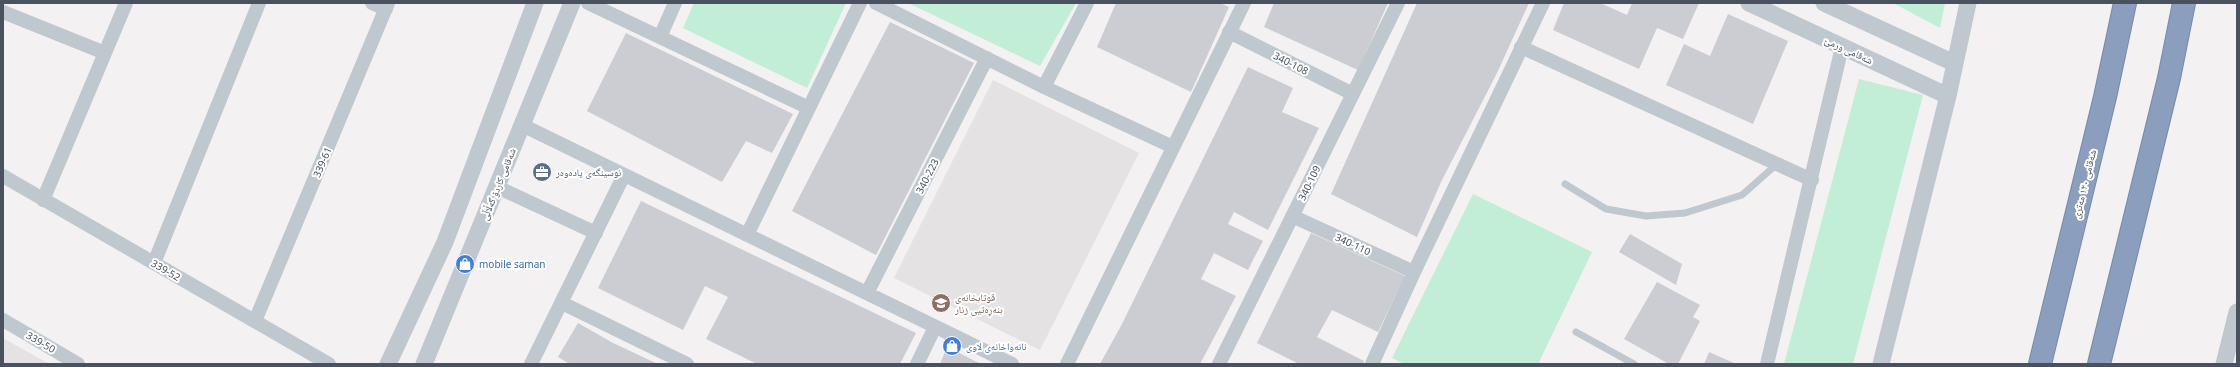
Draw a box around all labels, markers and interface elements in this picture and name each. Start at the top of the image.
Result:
street label: شەقامی ورمێ [1823,33,1876,67]
street label: 340-108 [1271,48,1311,78]
street label: 339-61 [309,145,335,179]
street label: شەقامی کاردۆ گەڵاڵی [477,145,519,222]
street label: شەقامی ١٢٠ مەتری [2069,148,2099,220]
street label: 340-223 [912,156,942,196]
office icon: نوسینگەی یادەوەر [531,161,553,183]
street label: 340-109 [1294,163,1324,203]
place label: نوسینگەی یادەوەر [555,165,621,179]
street label: 340-110 [1333,230,1373,258]
shop icon: mobile saman [454,253,476,275]
street label: 339-52 [149,256,184,284]
place label: mobile saman [479,257,546,271]
place label: قوتابخانەی بنەڕەتیی زنار [954,290,1003,317]
school or university icon: قوتابخانەی بنەڕەتیی زنار [930,292,952,314]
street label: 339-50 [24,328,59,356]
shop icon: نانەواخانەی لاوی [941,335,963,357]
place label: نانەواخانەی لاوی [966,339,1027,353]

